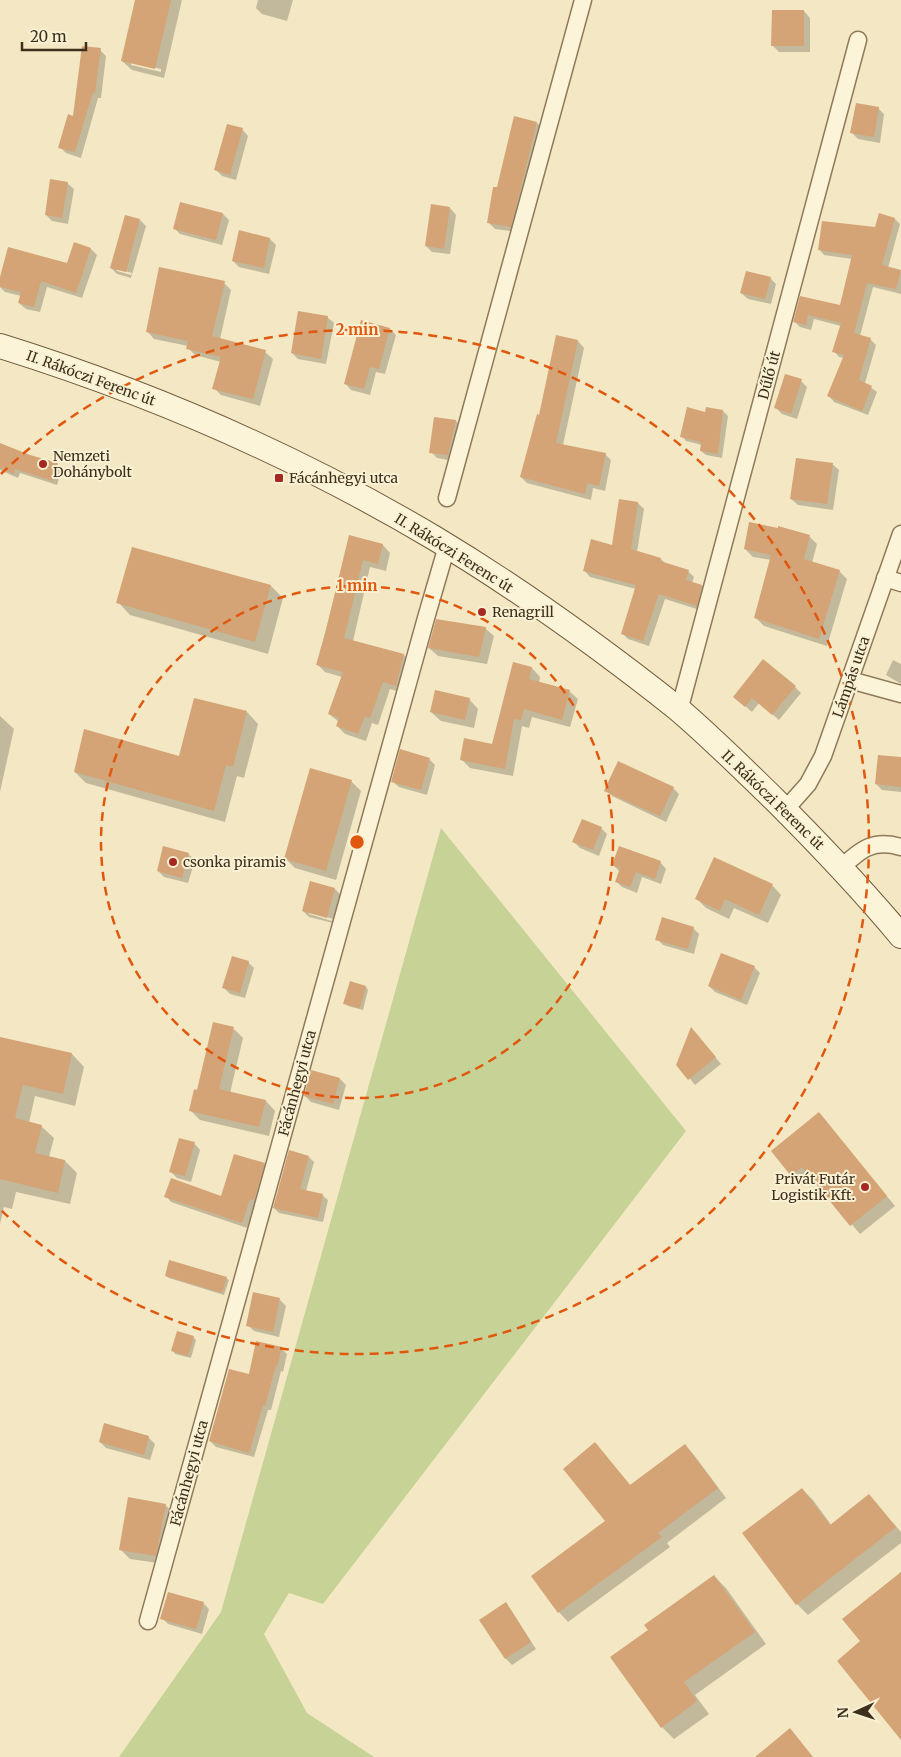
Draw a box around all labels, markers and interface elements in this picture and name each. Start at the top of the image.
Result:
scale bar [22,20,86,52]
text: 20 m [30,27,67,46]
text: 2 min [336,320,378,339]
street label: II. Rákóczi Ferenc út [24,346,159,410]
street label: Dűlő út [754,348,784,401]
place label: Nemzeti Dohánybolt [53,447,132,481]
marker: Nemzeti Dohánybolt [37,458,49,470]
place label: Fácánhegyi utca [289,469,399,487]
marker: Fácánhegyi utca [273,472,285,484]
street label: II. Rákóczi Ferenc út [391,509,517,597]
text: 1 min [337,576,377,595]
place label: Renagrill [492,603,555,621]
marker: Renagrill [476,606,488,618]
street label: Lámpás utca [829,633,874,720]
street label: II. Rákóczi Ferenc út [718,746,829,854]
centre of rings [348,833,366,851]
place label: csonka piramis [183,853,286,871]
marker: csonka piramis [167,856,179,868]
street label: Fácánhegyi utca [274,1028,320,1138]
place label: Privát Futár Logistik Kft. [771,1170,855,1204]
marker: Privát Futár Logistik Kft. [859,1181,871,1193]
street label: Fácánhegyi utca [166,1418,212,1528]
north arrow [831,1687,881,1737]
text: N [834,1707,852,1719]

